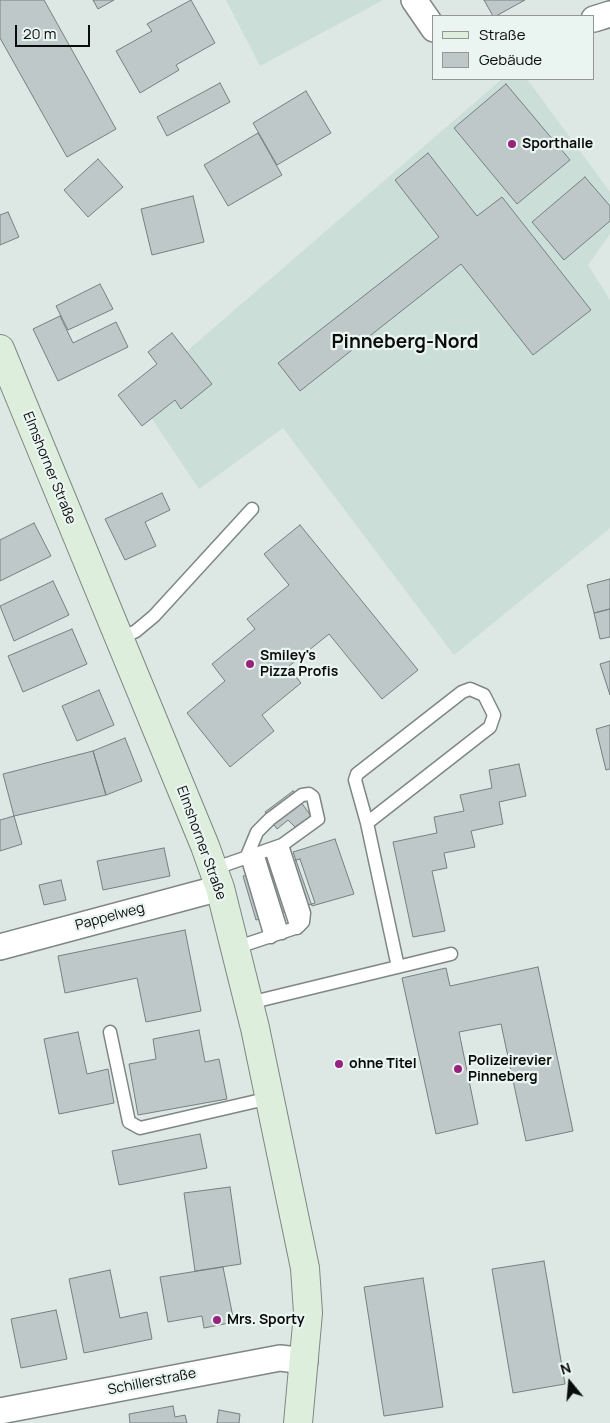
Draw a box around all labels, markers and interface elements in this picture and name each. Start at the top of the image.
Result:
scale bar [18,15,92,47]
legend [432,15,595,80]
text: 20 m [23,23,56,44]
text: Straße [479,24,525,45]
text: Gebäude [479,49,542,70]
place label: Sporthalle [522,136,593,152]
marker: Sporthalle [506,138,518,150]
district label: Pinneberg-Nord [331,332,479,354]
street label: Elmshorner Straße [19,409,79,527]
place label: Smiley's Pizza Profis [260,648,338,680]
marker: Smiley's Pizza Profis [244,658,256,670]
street label: Elmshorner Straße [173,784,229,902]
street label: Pappelweg [74,900,146,934]
place label: Polizeirevier Pinneberg [468,1053,552,1086]
place label: ohne Titel [349,1056,417,1072]
marker: ohne Titel [333,1058,345,1070]
marker: Polizeirevier Pinneberg [452,1063,464,1075]
place label: Mrs. Sporty [227,1312,305,1328]
marker: Mrs. Sporty [211,1314,223,1326]
north arrow [545,1358,595,1408]
text: N [558,1358,573,1379]
street label: Schillerstraße [106,1365,198,1399]

